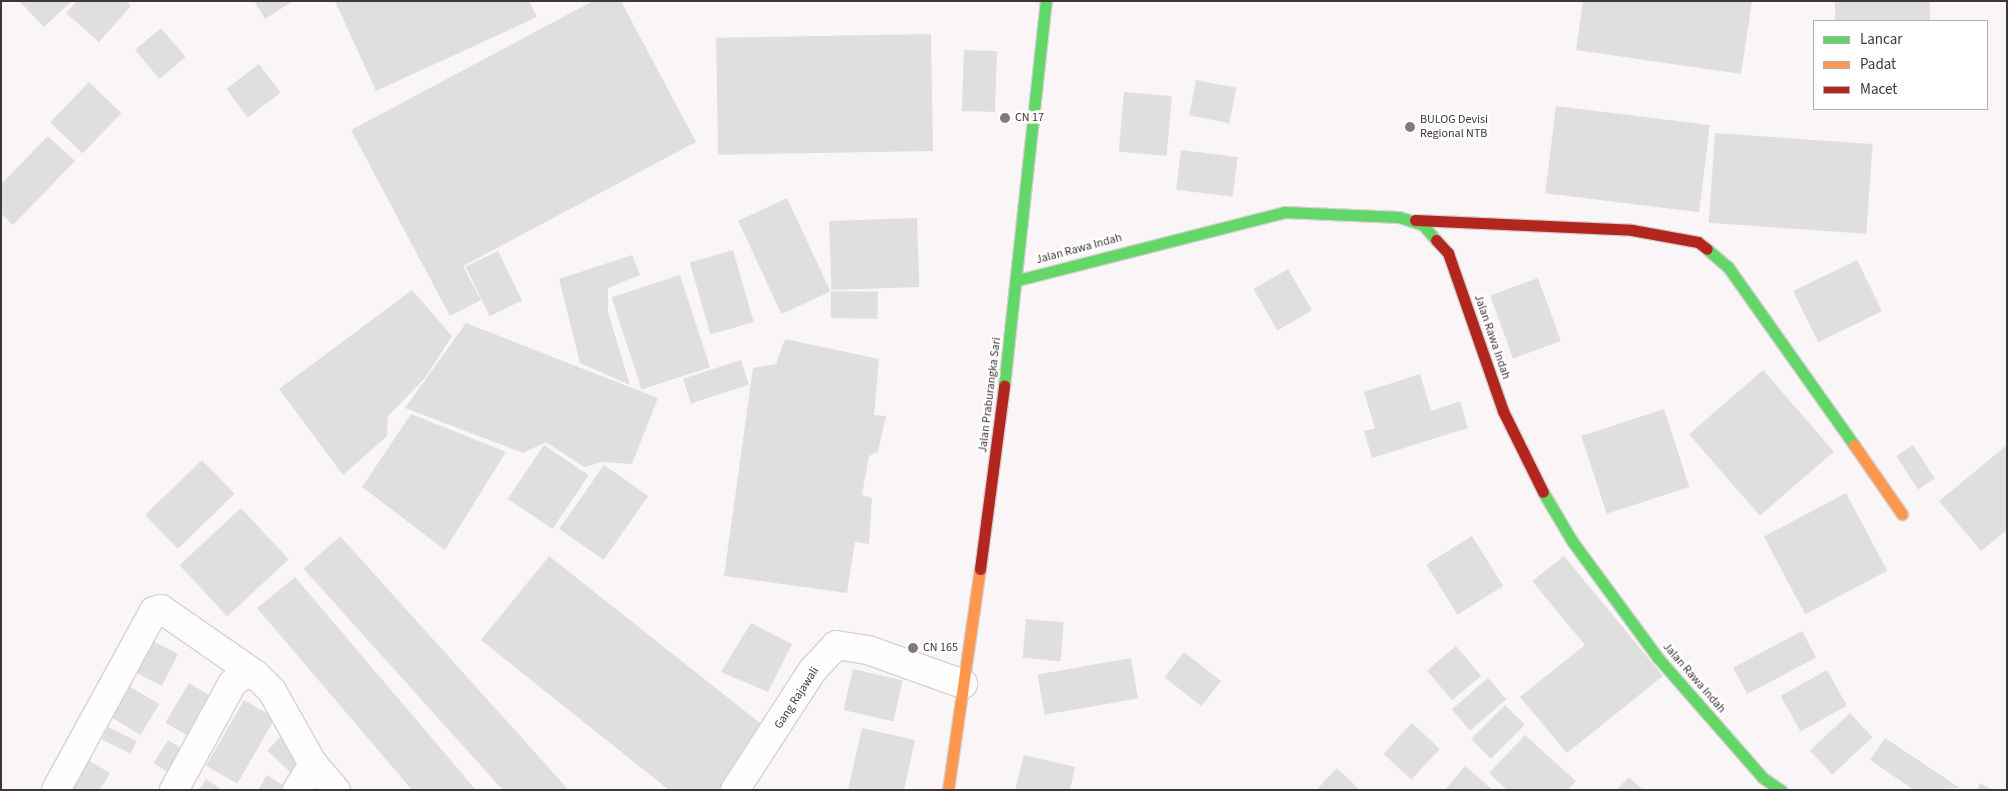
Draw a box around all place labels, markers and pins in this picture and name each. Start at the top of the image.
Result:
place label: CN 17 [1015,111,1044,125]
marker: CN 17 [999,112,1011,124]
place label: BULOG Devisi Regional NTB [1420,113,1488,141]
marker: BULOG Devisi Regional NTB [1404,121,1416,133]
place label: CN 165 [923,641,958,655]
marker: CN 165 [907,642,919,654]

